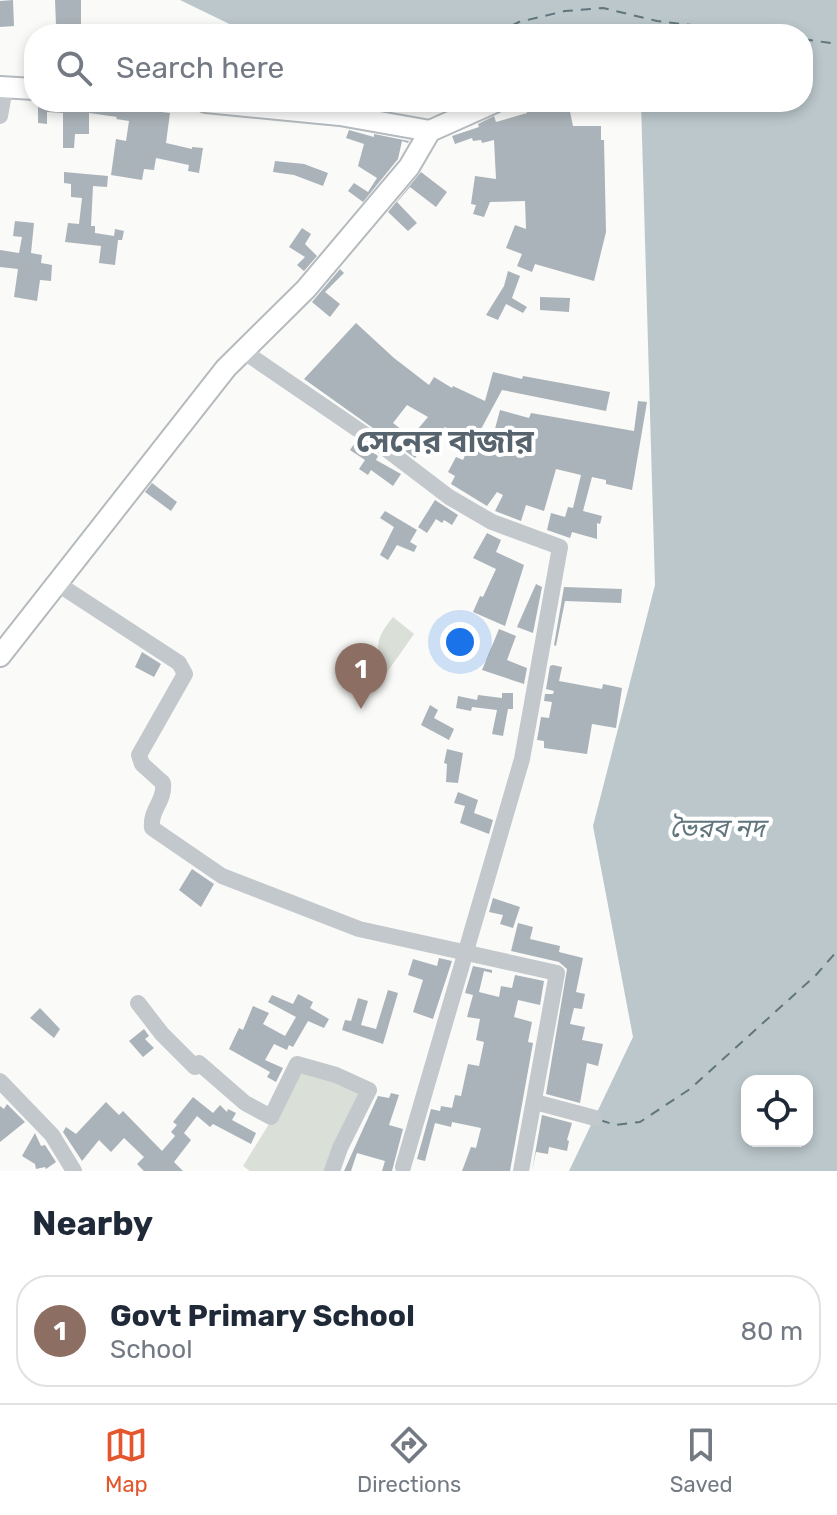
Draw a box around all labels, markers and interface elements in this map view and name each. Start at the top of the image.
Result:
search box [24,24,813,112]
icon: search [52,46,96,90]
text: Search here [116,50,284,86]
district label: সেনের বাজার [356,422,535,460]
your location [440,622,480,662]
pin: 1 [335,643,387,709]
water label: ভৈরব নদ [669,813,769,844]
map controls [741,1075,813,1147]
button: locate [741,1075,813,1147]
text: Nearby [32,1203,153,1244]
text: Govt Primary School [110,1298,415,1334]
text: 1 [54,1316,66,1347]
text: 80 m [740,1316,803,1347]
text: School [110,1334,193,1365]
tab: Map [104,1423,148,1498]
tab: Directions [357,1423,461,1498]
tab: Saved [670,1423,733,1498]

